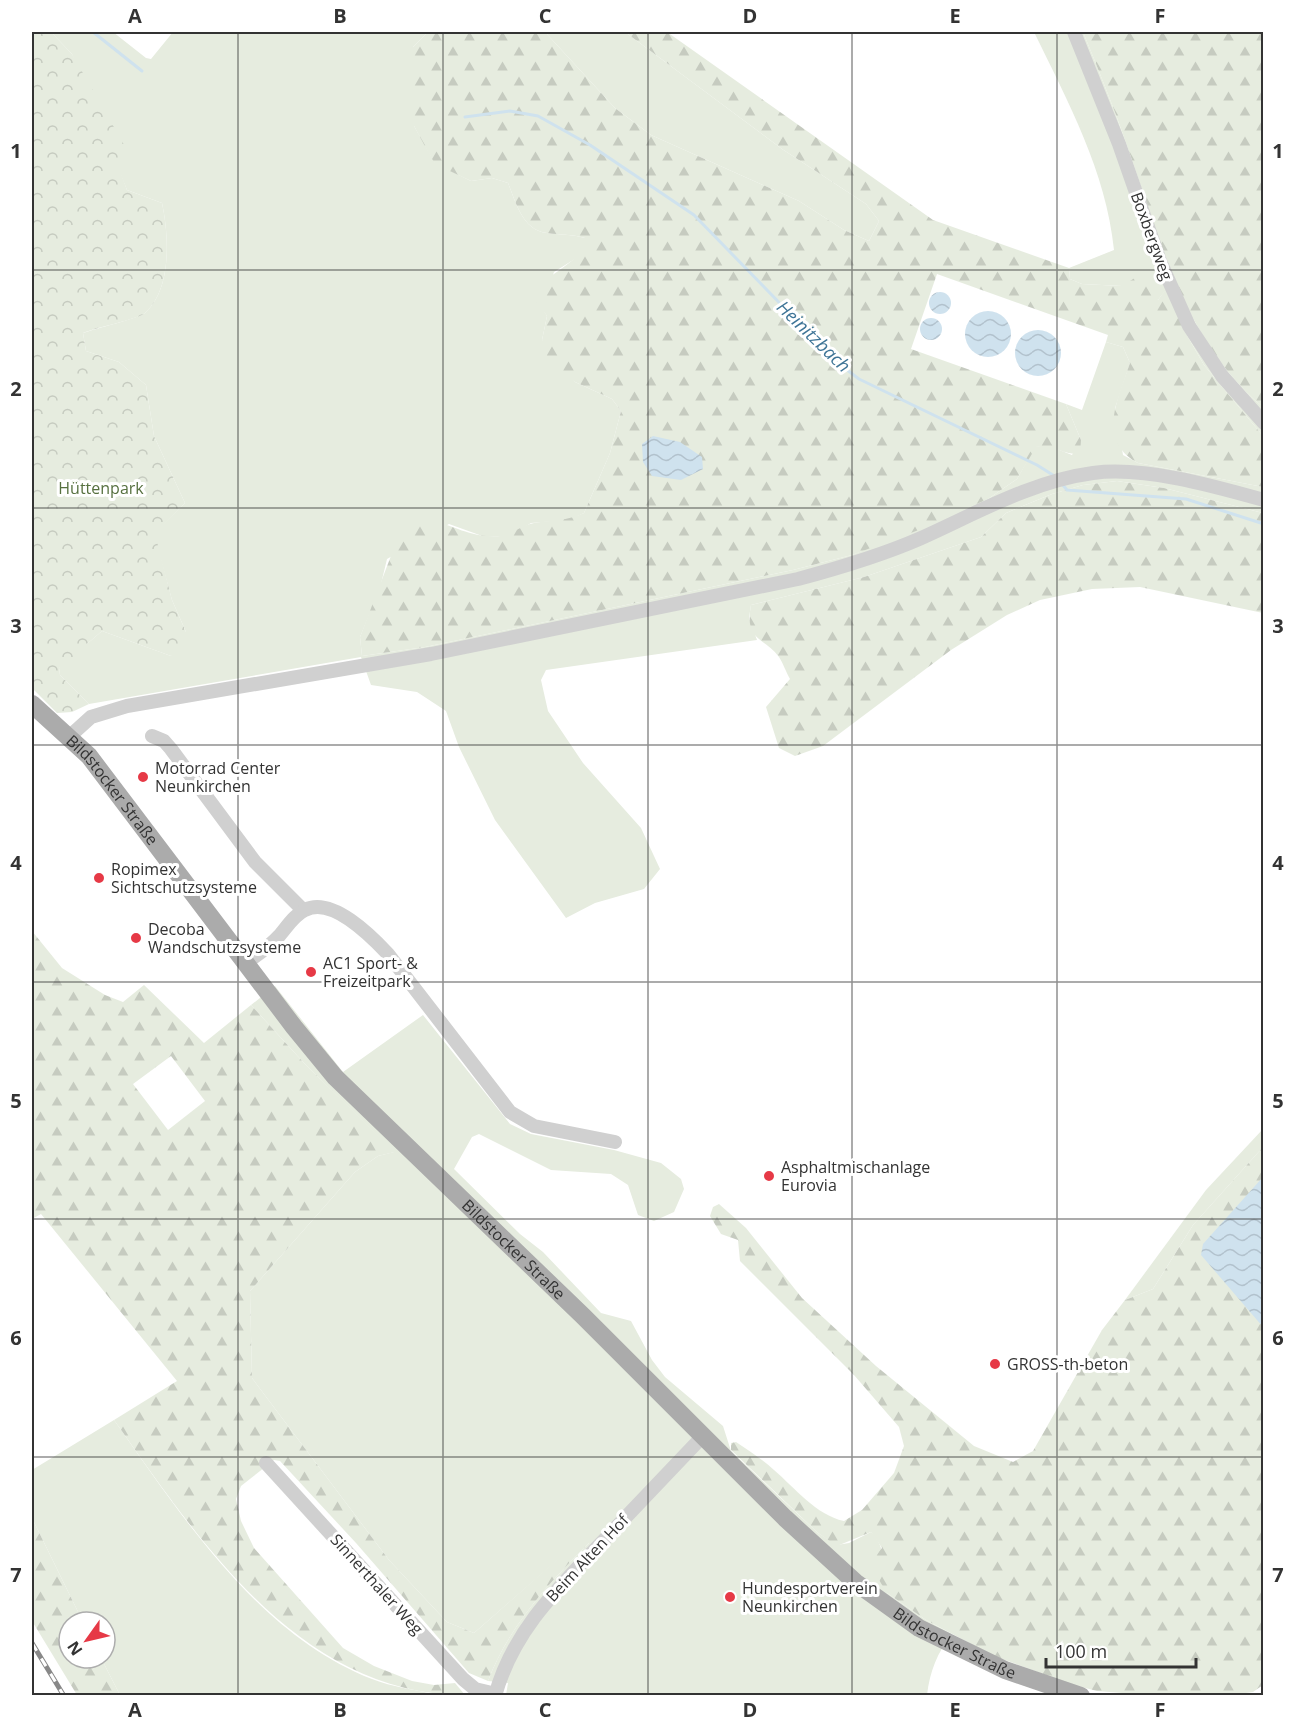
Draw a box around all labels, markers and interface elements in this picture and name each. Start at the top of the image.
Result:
text: A [128,2,142,29]
text: B [333,2,347,29]
text: C [539,2,552,29]
text: D [743,2,757,29]
text: E [949,2,961,29]
text: F [1155,2,1165,29]
text: 1 [10,137,22,164]
text: 1 [1272,137,1284,164]
street label: Boxbergweg [1126,189,1178,283]
water label: Heinitzbach [772,295,856,377]
text: 2 [10,375,22,402]
text: 2 [1272,375,1284,402]
park label: Hüttenpark [58,477,144,499]
text: 3 [10,612,22,639]
text: 3 [1272,612,1284,639]
street label: Bildstocker Straße [62,730,163,849]
place label: Motorrad Center Neunkirchen [155,757,281,797]
marker: Motorrad Center Neunkirchen [136,770,150,784]
text: 4 [10,849,22,876]
text: 4 [1272,849,1284,876]
place label: Ropimex Sichtschutzsysteme [111,858,257,898]
marker: Ropimex Sichtschutzsysteme [92,871,106,885]
place label: Decoba Wandschutzsysteme [148,918,301,958]
marker: Decoba Wandschutzsysteme [129,931,143,945]
place label: AC1 Sport- & Freizeitpark [323,952,418,992]
marker: AC1 Sport- & Freizeitpark [304,965,318,979]
text: 5 [10,1087,22,1114]
text: 5 [1272,1087,1284,1114]
place label: Asphaltmischanlage Eurovia [781,1156,930,1196]
marker: Asphaltmischanlage Eurovia [762,1169,776,1183]
street label: Bildstocker Straße [457,1194,570,1304]
text: 6 [10,1324,22,1351]
text: 6 [1272,1324,1284,1351]
place label: GROSS-th-beton [1007,1353,1128,1375]
marker: GROSS-th-beton [988,1357,1002,1371]
street label: Beim Alten Hof [541,1508,634,1606]
street label: Sinnerthaler Weg [326,1529,428,1639]
text: 7 [10,1561,22,1588]
text: 7 [1272,1561,1284,1588]
place label: Hundesportverein Neunkirchen [742,1577,878,1617]
marker: Hundesportverein Neunkirchen [723,1590,737,1604]
street label: Bildstocker Straße [889,1602,1019,1684]
north arrow [57,1610,117,1670]
scale bar [1046,1631,1196,1669]
text: N [62,1637,87,1660]
text: 100 m [1055,1639,1107,1663]
text: A [128,1696,142,1723]
text: B [333,1696,347,1723]
text: C [539,1696,552,1723]
text: D [743,1696,757,1723]
text: E [949,1696,961,1723]
text: F [1155,1696,1165,1723]

